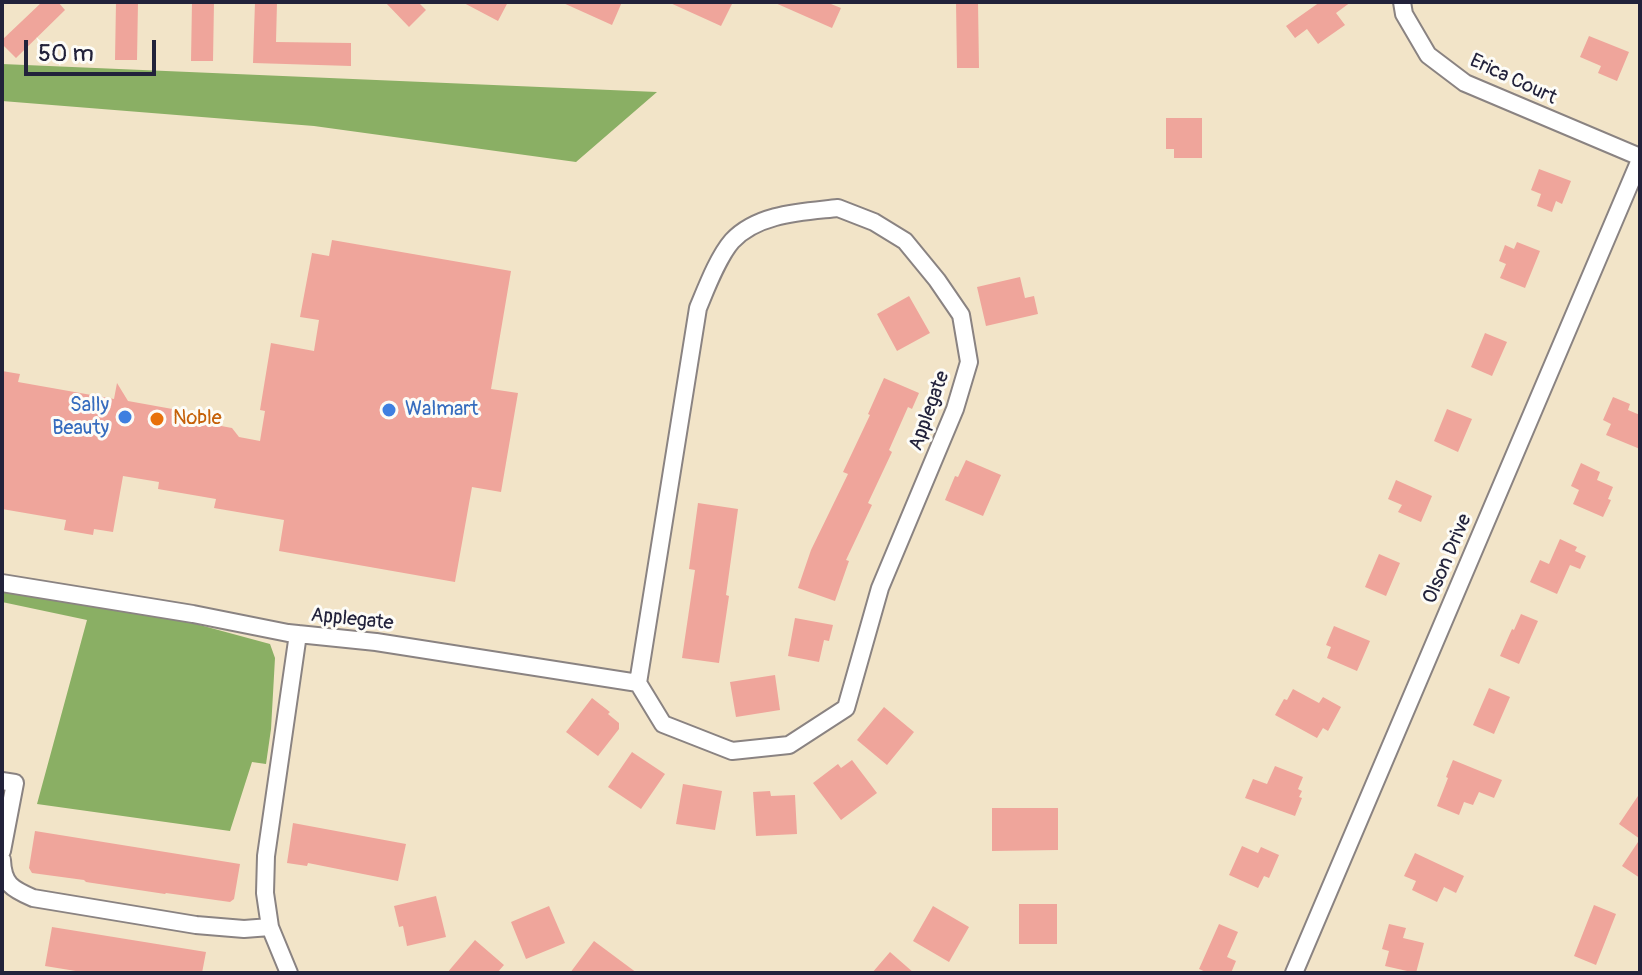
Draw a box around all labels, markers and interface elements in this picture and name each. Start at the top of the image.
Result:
scale bar [28,24,160,74]
text: 50 m [38,39,94,68]
street label: Erica Court [1466,49,1560,111]
street label: Applegate [905,368,955,454]
place label: Sally Beauty [52,394,109,441]
place label: Walmart [405,398,478,422]
marker: Walmart [380,401,398,419]
place label: Noble [173,407,222,431]
marker: Sally Beauty [116,408,134,426]
marker: Noble [148,410,166,428]
street label: Olson Drive [1418,510,1478,608]
street label: Applegate [309,604,395,636]

